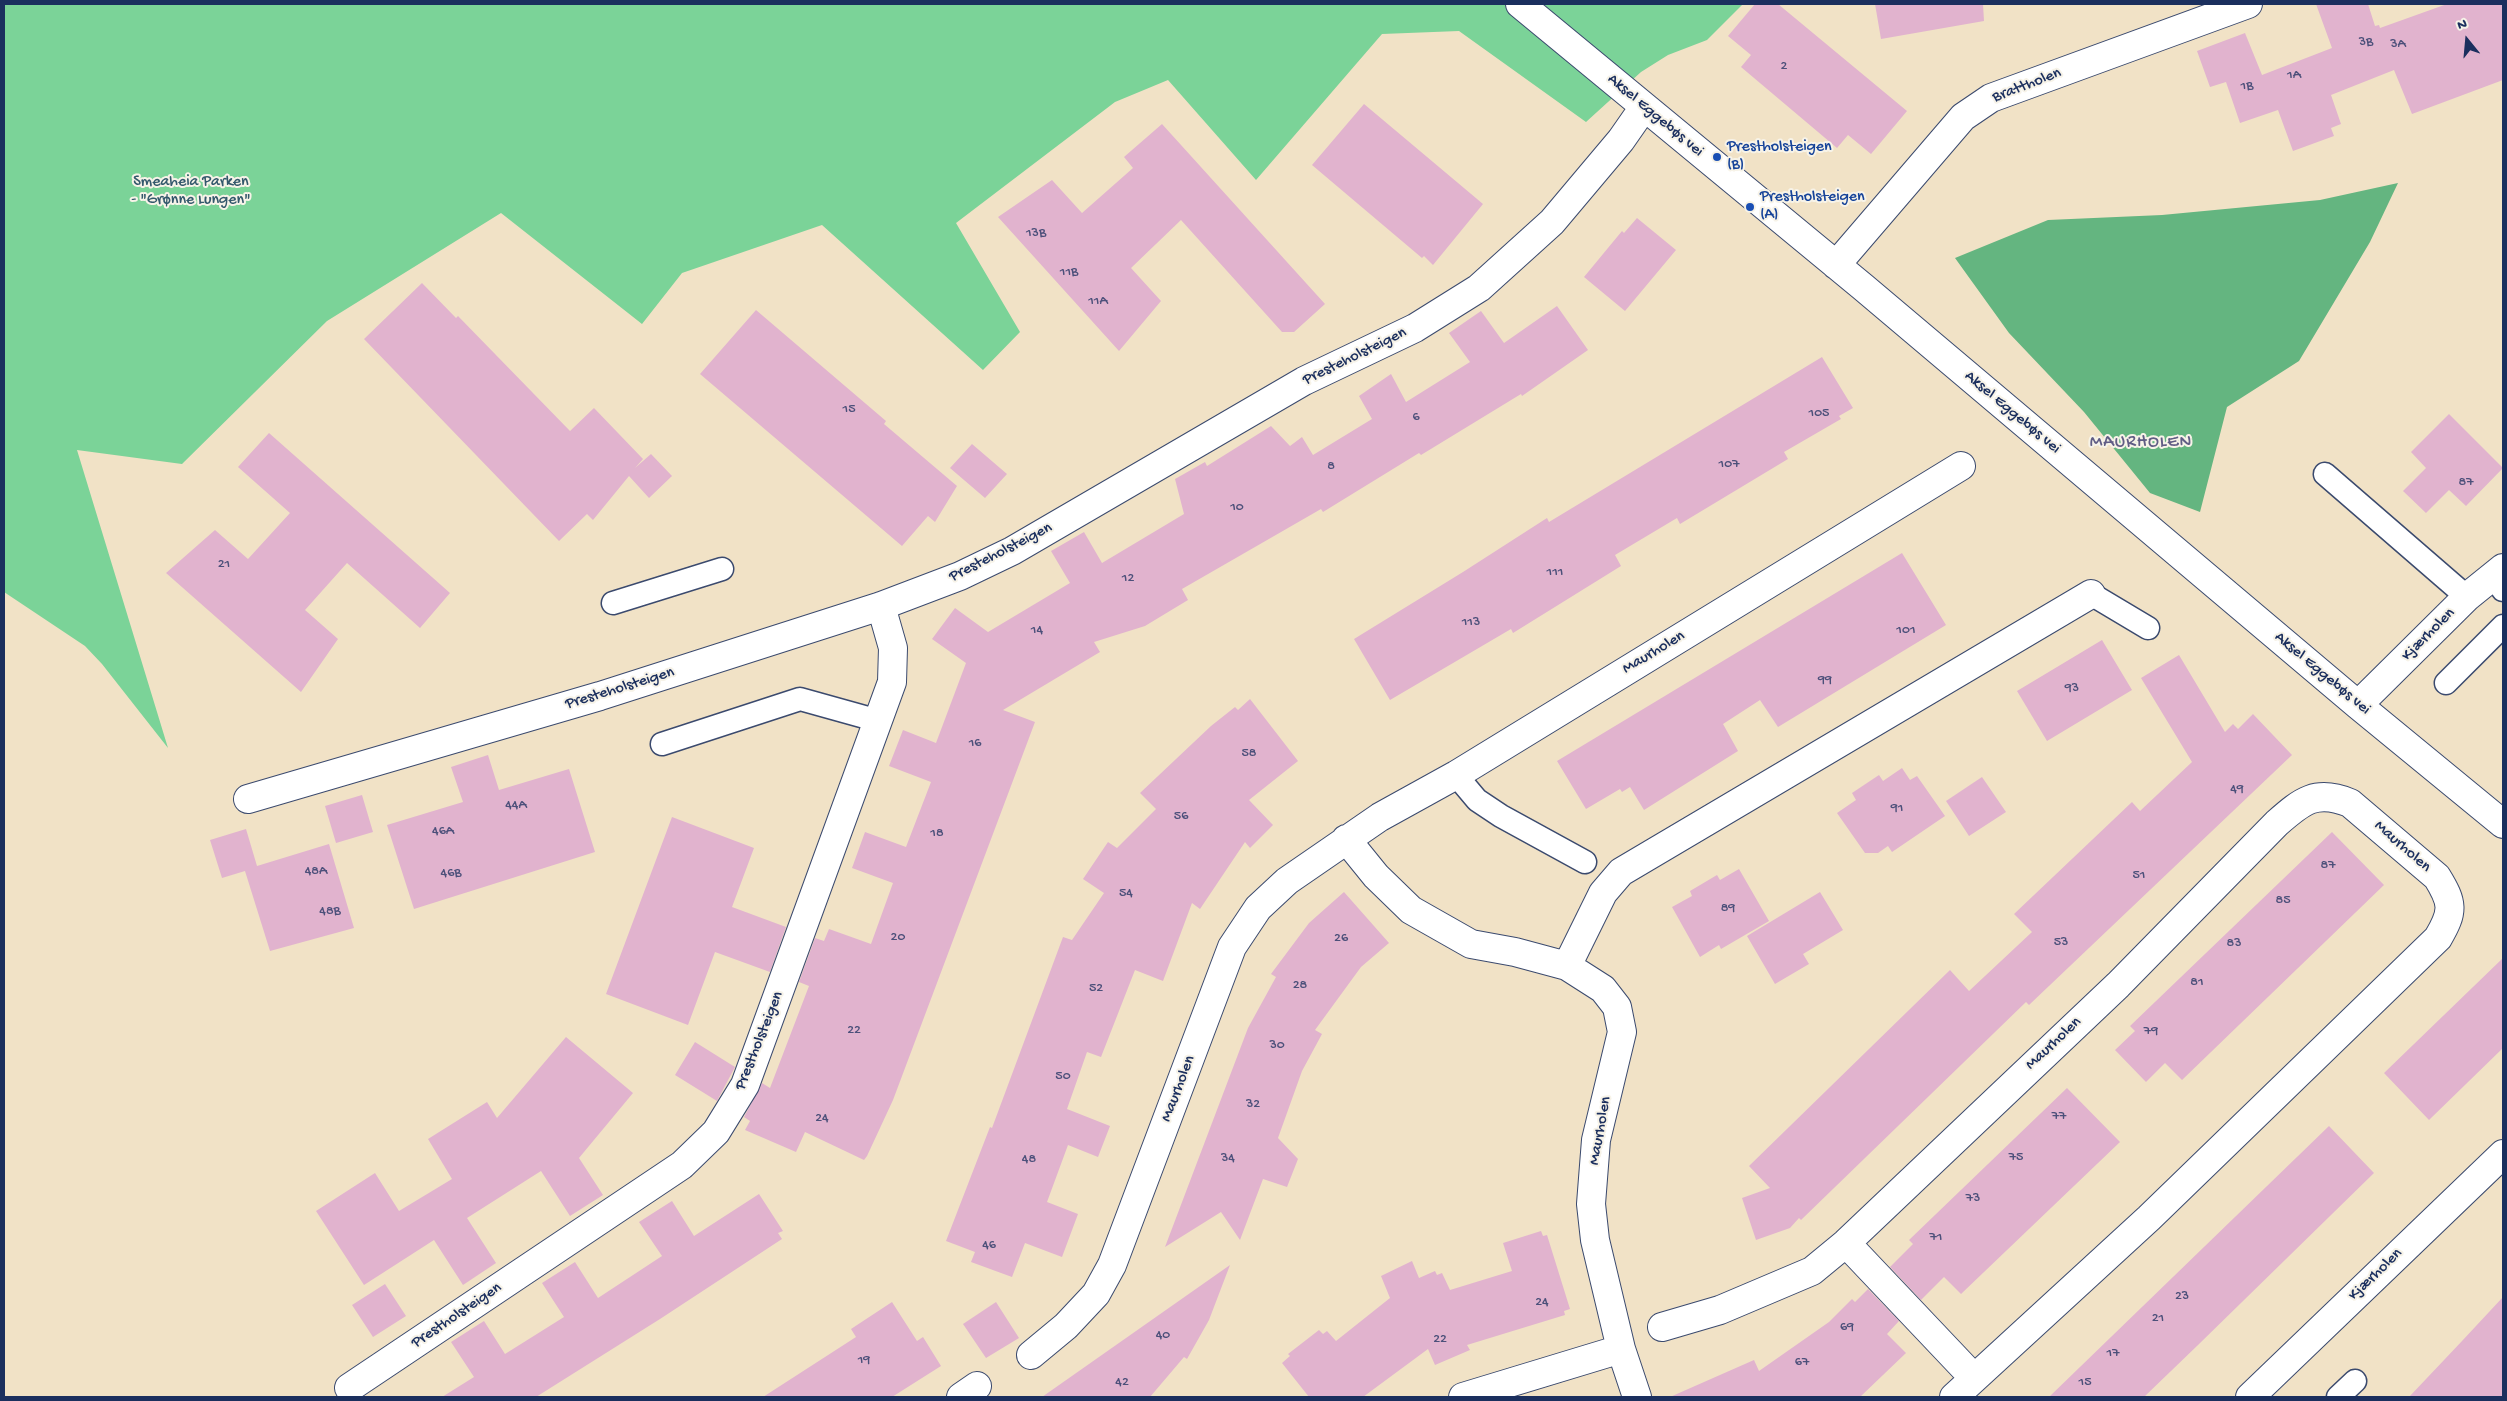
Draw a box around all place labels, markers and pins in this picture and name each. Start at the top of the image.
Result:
place label: Prestholsteigen (B) [1727,138,1832,176]
marker: Prestholsteigen (B) [1711,151,1723,163]
place label: Prestholsteigen (A) [1760,188,1865,226]
marker: Prestholsteigen (A) [1744,201,1756,213]

